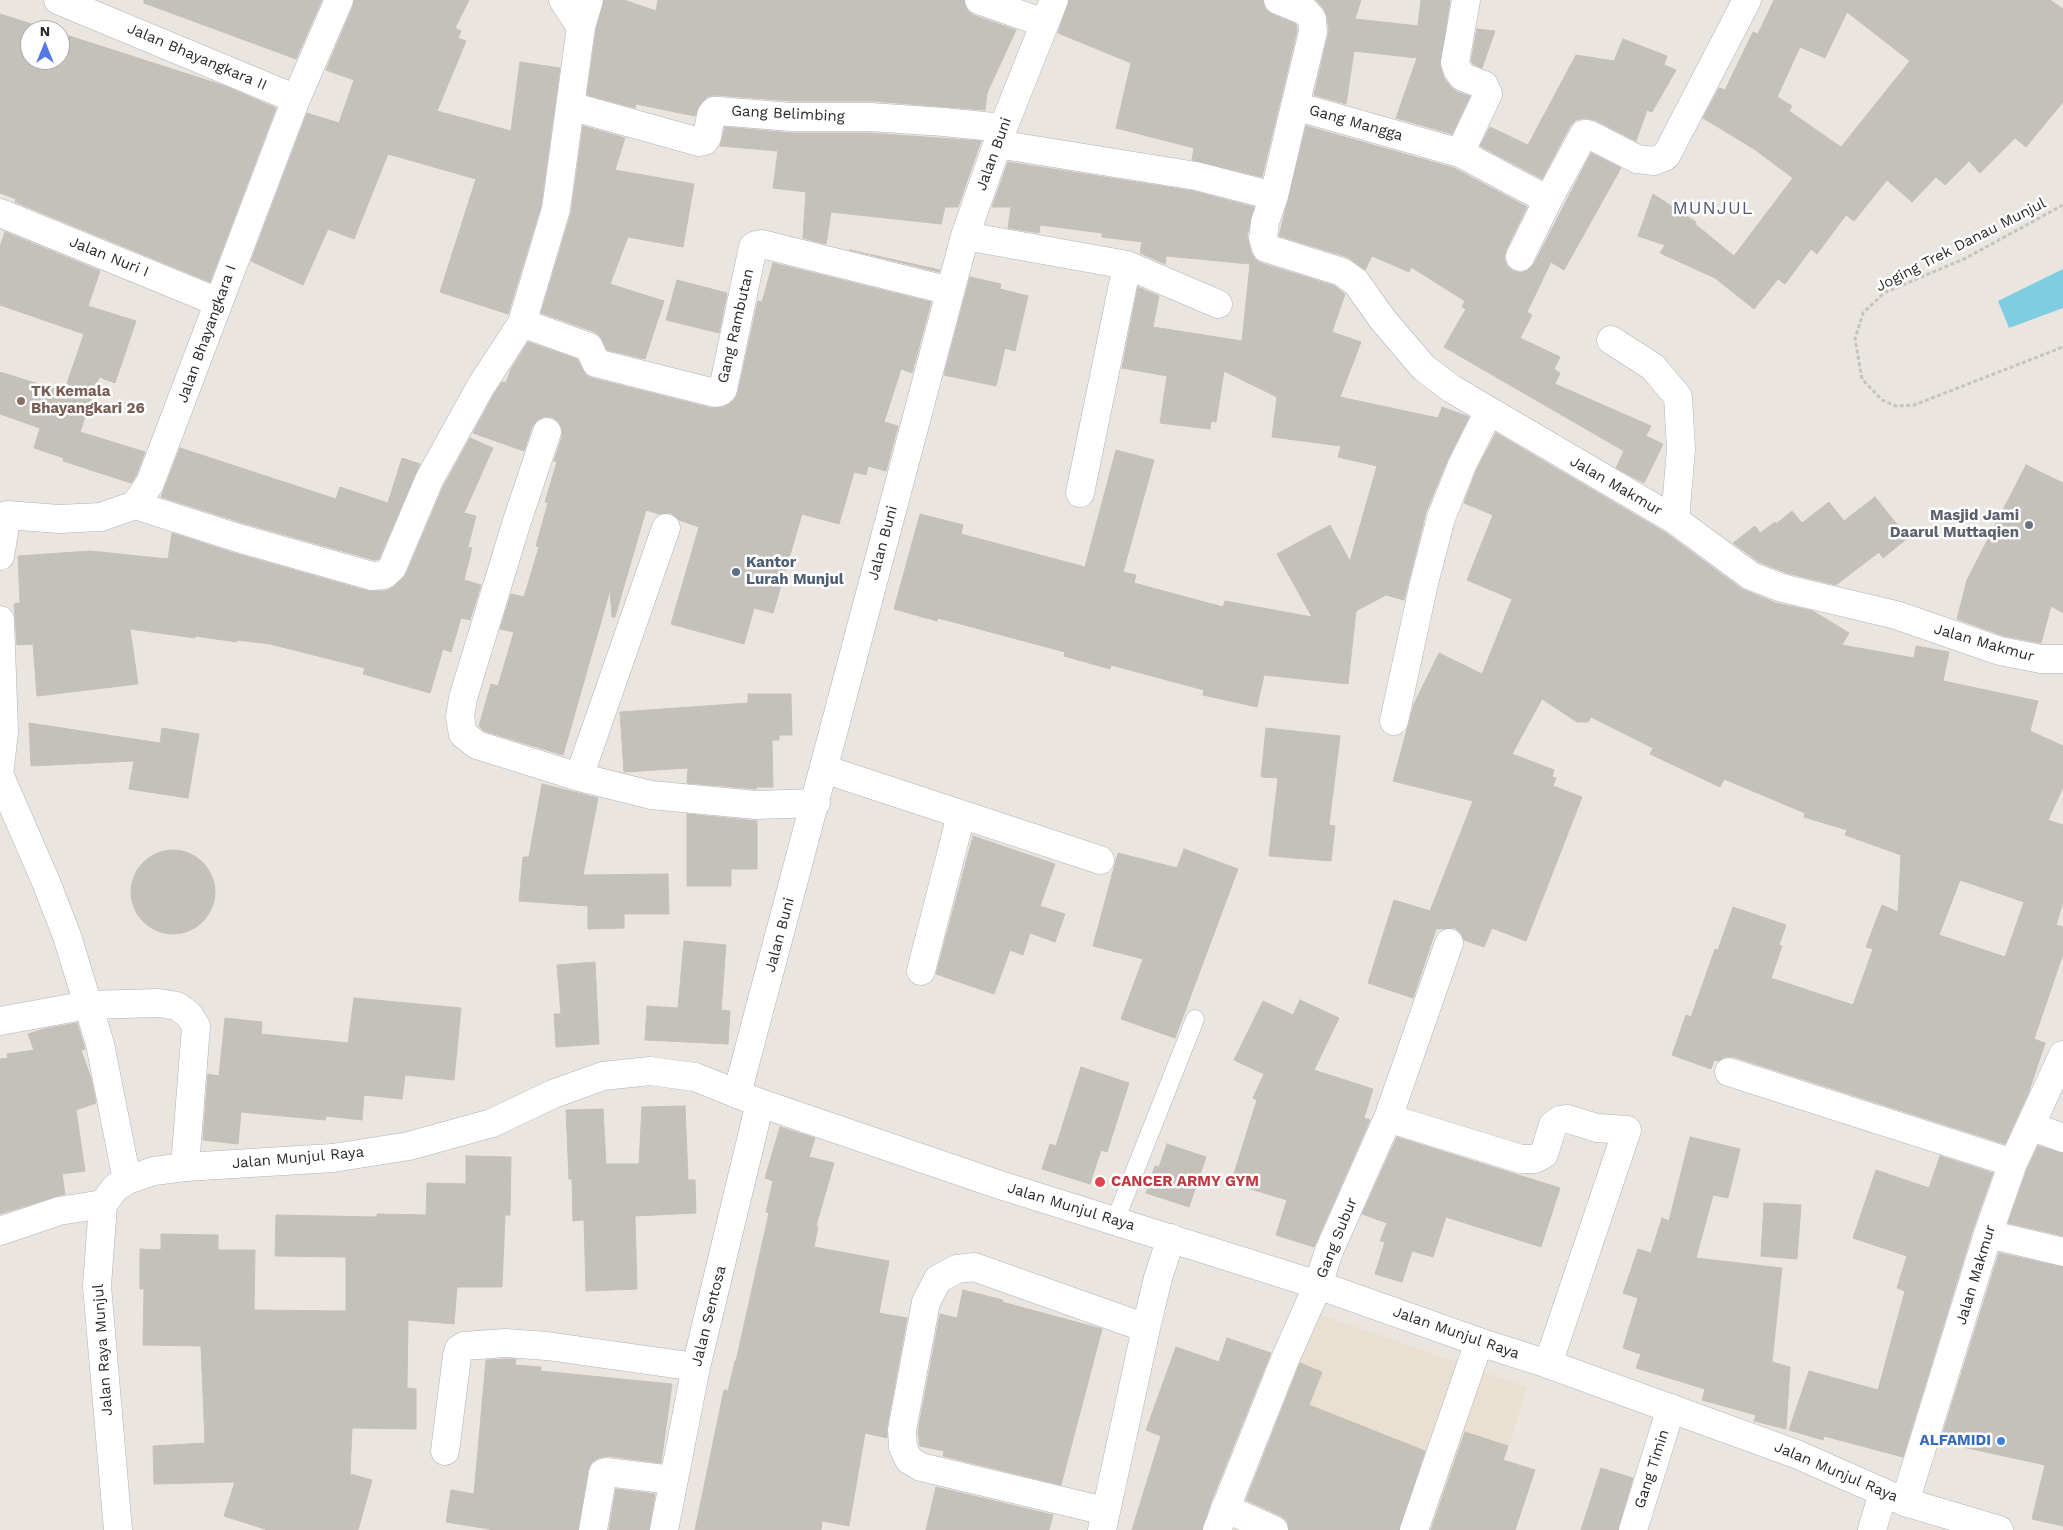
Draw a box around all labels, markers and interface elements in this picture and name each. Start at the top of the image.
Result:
street label: Jalan Bhayangkara II [125,19,269,95]
north arrow [20,20,70,70]
text: N [40,23,50,39]
street label: Gang Mangga [1307,101,1405,145]
street label: Gang Belimbing [731,102,845,126]
street label: Jalan Buni [972,115,1016,193]
street label: Joging Trek Danau Munjul [1873,194,2049,296]
district label: MUNJUL [1672,198,1754,220]
street label: Jalan Nuri I [67,233,151,281]
street label: Jalan Bhayangkara I [174,263,240,405]
street label: Gang Rambutan [714,267,758,385]
place label: TK Kemala Bhayangkari 26 [31,383,145,418]
marker: TK Kemala Bhayangkari 26 [15,395,27,407]
street label: Jalan Makmur [1567,452,1665,520]
street label: Jalan Buni [864,504,902,582]
place label: Masjid Jami Daarul Muttaqien [1890,507,2019,542]
marker: Masjid Jami Daarul Muttaqien [2023,519,2035,531]
place label: Kantor Lurah Munjul [746,554,844,589]
marker: Kantor Lurah Munjul [730,566,742,578]
street label: Jalan Makmur [1932,620,2036,666]
street label: Jalan Buni [761,896,799,974]
street label: Jalan Munjul Raya [231,1143,365,1173]
place label: CANCER ARMY GYM [1111,1173,1259,1191]
marker: CANCER ARMY GYM [1093,1175,1107,1189]
street label: Jalan Munjul Raya [1005,1179,1137,1235]
street label: Gang Subur [1313,1195,1361,1281]
street label: Jalan Makmur [1952,1223,2000,1327]
street label: Jalan Sentosa [688,1264,730,1368]
street label: Jalan Raya Munjul [89,1283,117,1417]
street label: Jalan Munjul Raya [1390,1303,1522,1363]
street label: Gang Timin [1631,1427,1673,1511]
place label: ALFAMIDI [1919,1432,1991,1450]
marker: ALFAMIDI [1995,1435,2007,1447]
street label: Jalan Munjul Raya [1772,1438,1900,1506]

